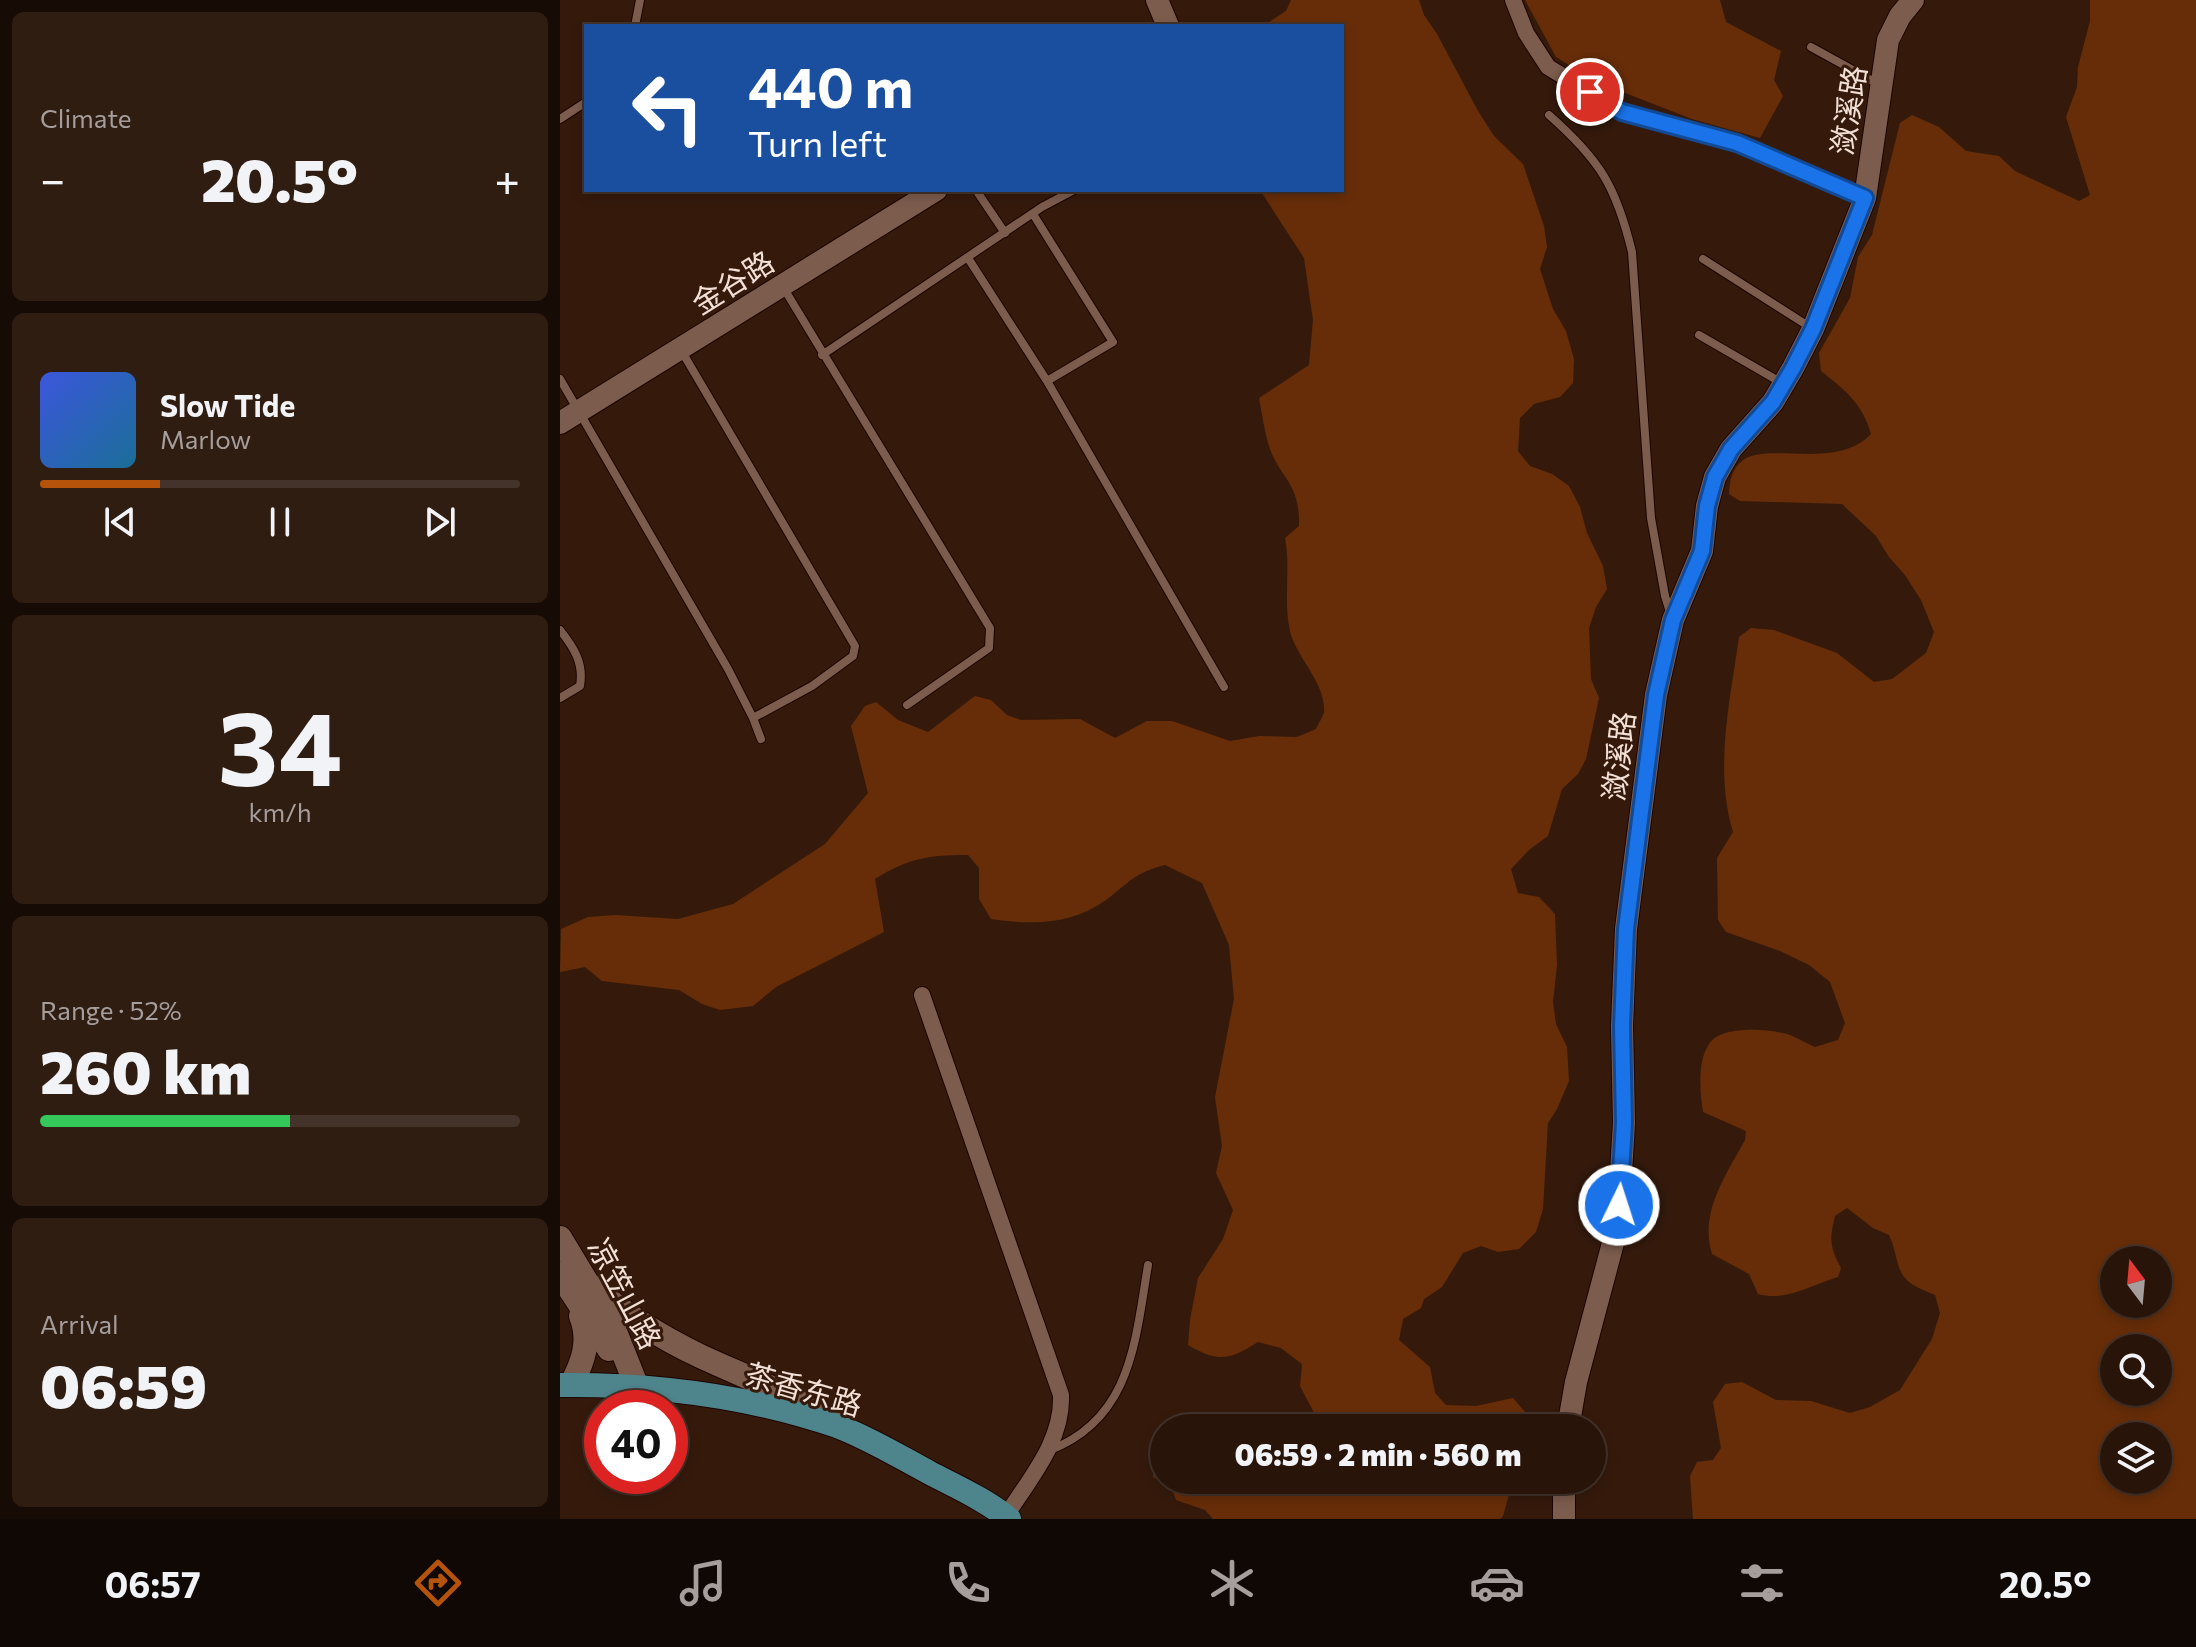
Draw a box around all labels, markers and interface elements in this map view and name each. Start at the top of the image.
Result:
text: 440 m [748,51,913,120]
icon: left [616,56,720,160]
pin [1556,58,1624,126]
street label: 潋溪路 [1822,63,1872,157]
icon: arrive [1568,70,1612,114]
text: Climate [40,102,132,133]
text: Turn left [748,120,887,164]
text: 20.5° [201,141,358,214]
text: − [40,151,65,205]
text: + [494,151,520,205]
street label: 金谷路 [684,241,780,321]
text: Slow Tide [160,386,295,423]
text: Marlow [160,423,251,454]
icon: previous [98,500,142,544]
icon: pause [258,500,302,544]
icon: next [418,500,462,544]
text: 34 [218,680,342,807]
street label: 潋溪路 [1593,709,1641,803]
text: km/h [248,796,312,827]
text: Range · 52% [40,994,182,1025]
text: 260 km [40,1033,251,1106]
position arrow [1577,1163,1661,1247]
street label: 凉笠山路 [581,1231,671,1355]
north arrow [2100,1246,2172,1318]
map controls [2100,1246,2172,1494]
text: Arrival [40,1308,119,1339]
button: search [2100,1334,2172,1406]
text: 06:59 [40,1347,207,1420]
street label: 茶香东路 [741,1354,867,1422]
speed limit sign: 40 [584,1390,688,1494]
button: layers [2100,1422,2172,1494]
text: 06:59 · 2 min · 560 m [1235,1435,1521,1472]
icon: directions [410,1555,466,1611]
icon: music [675,1555,731,1611]
icon: phone [940,1555,996,1611]
icon: climate [1204,1555,1260,1611]
icon: car [1469,1555,1525,1611]
icon: filters [1734,1555,1790,1611]
text: 06:57 [104,1561,201,1605]
text: 20.5° [1999,1561,2092,1605]

